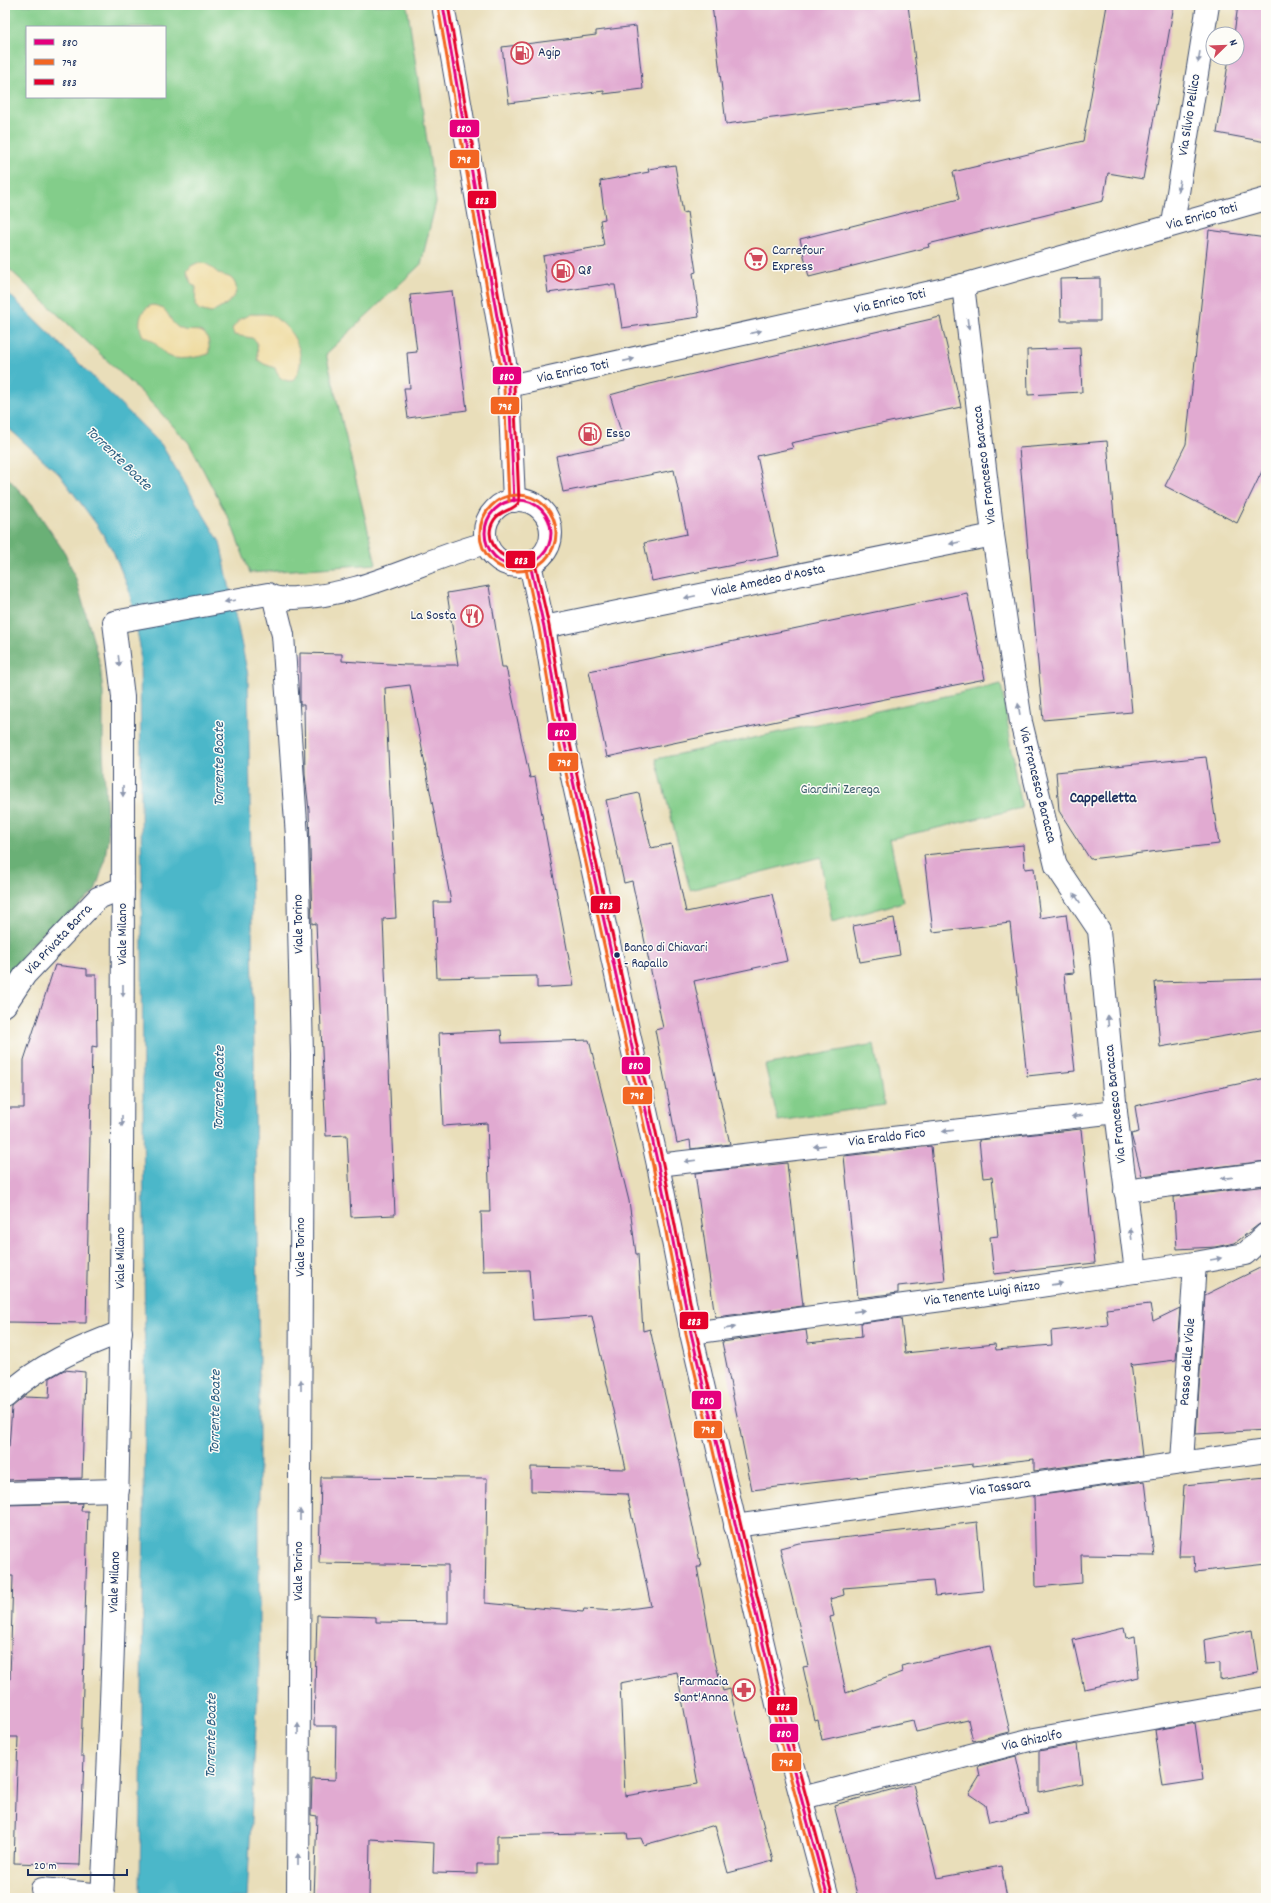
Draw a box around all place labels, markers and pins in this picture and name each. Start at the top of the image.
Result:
fuel station icon: Agip [509,40,535,66]
place label: Agip [538,43,561,63]
place label: Carrefour Express [772,241,825,277]
supermarket icon: Carrefour Express [743,246,769,272]
fuel station icon: Q8 [550,258,576,284]
place label: Q8 [578,261,592,281]
fuel station icon: Esso [577,421,603,447]
place label: Esso [606,424,630,444]
restaurant icon: La Sosta [459,603,485,629]
place label: La Sosta [410,606,456,626]
place label: Banco di Chiavari - Rapallo [624,939,708,974]
marker: Banco di Chiavari - Rapallo [612,950,622,960]
place label: Farmacia Sant'Anna [674,1672,728,1708]
pharmacy icon: Farmacia Sant'Anna [731,1677,757,1703]

